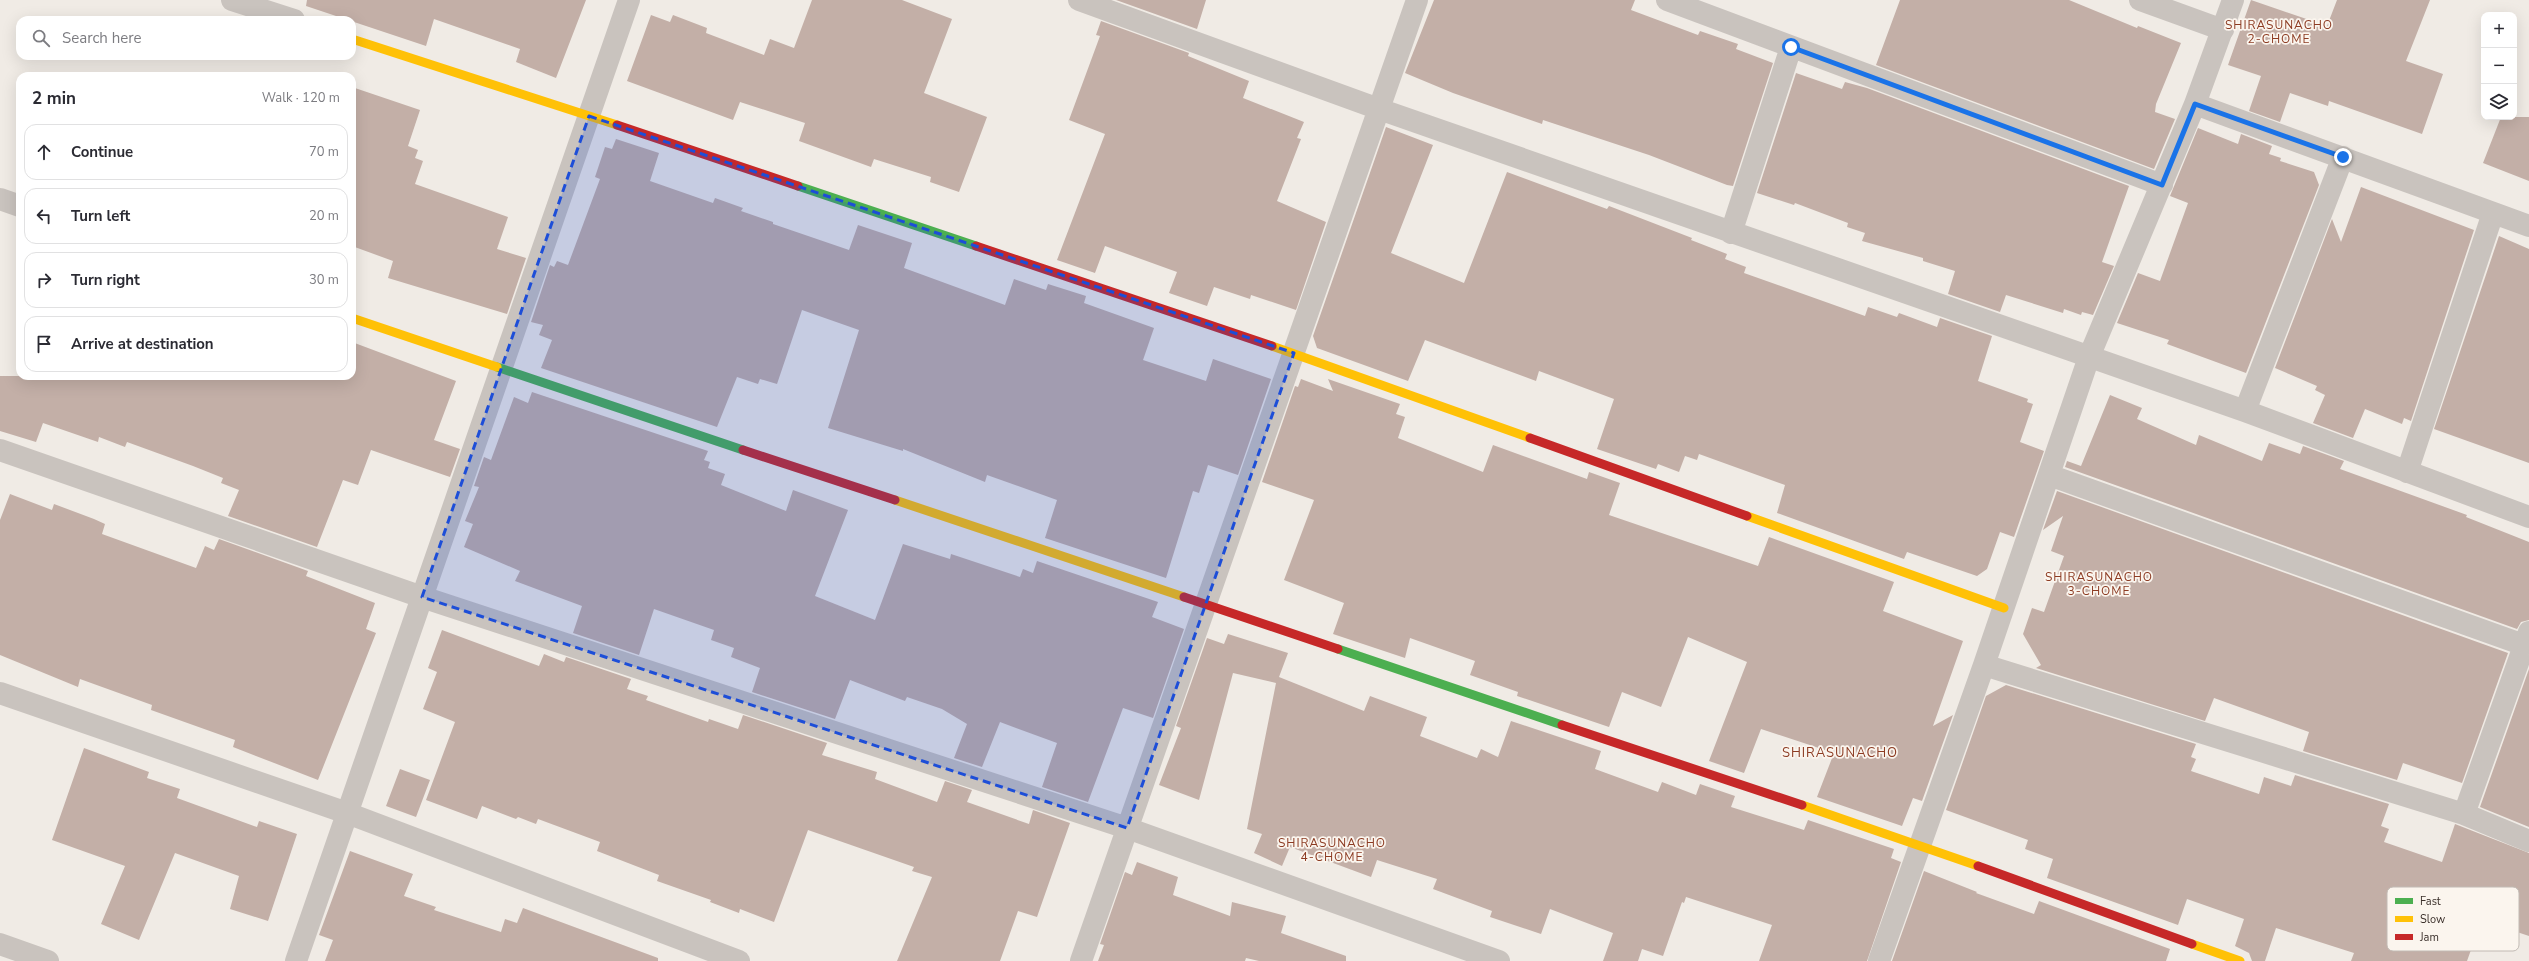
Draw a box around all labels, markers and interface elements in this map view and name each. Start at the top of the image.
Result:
map controls [2481,12,2517,120]
button: + [2481,12,2517,48]
search box [16,16,356,60]
district label: SHIRASUNACHO 2-CHOME [2225,17,2333,47]
icon: search [30,27,52,49]
text: Search here [62,28,142,48]
route start [1782,38,1800,56]
button: − [2481,48,2517,84]
button: layers [2481,84,2517,120]
text: 2 min [32,87,76,110]
text: Walk · 120 m [262,89,340,107]
icon: ahead [33,141,55,163]
text: Continue [71,142,133,162]
text: 70 m [309,143,339,161]
route end [2334,148,2352,166]
icon: left [33,205,55,227]
text: Turn left [71,206,130,226]
text: 20 m [309,207,339,225]
icon: right [33,269,55,291]
text: Turn right [71,270,140,290]
text: 30 m [309,271,339,289]
icon: arrive [33,333,55,355]
text: Arrive at destination [71,334,214,354]
district label: SHIRASUNACHO 3-CHOME [2045,569,2153,599]
district label: SHIRASUNACHO [1782,744,1898,762]
district label: SHIRASUNACHO 4-CHOME [1278,835,1386,865]
legend [2387,887,2519,951]
text: Fast [2420,894,2441,909]
text: Slow [2420,912,2445,927]
text: Jam [2419,930,2439,945]

